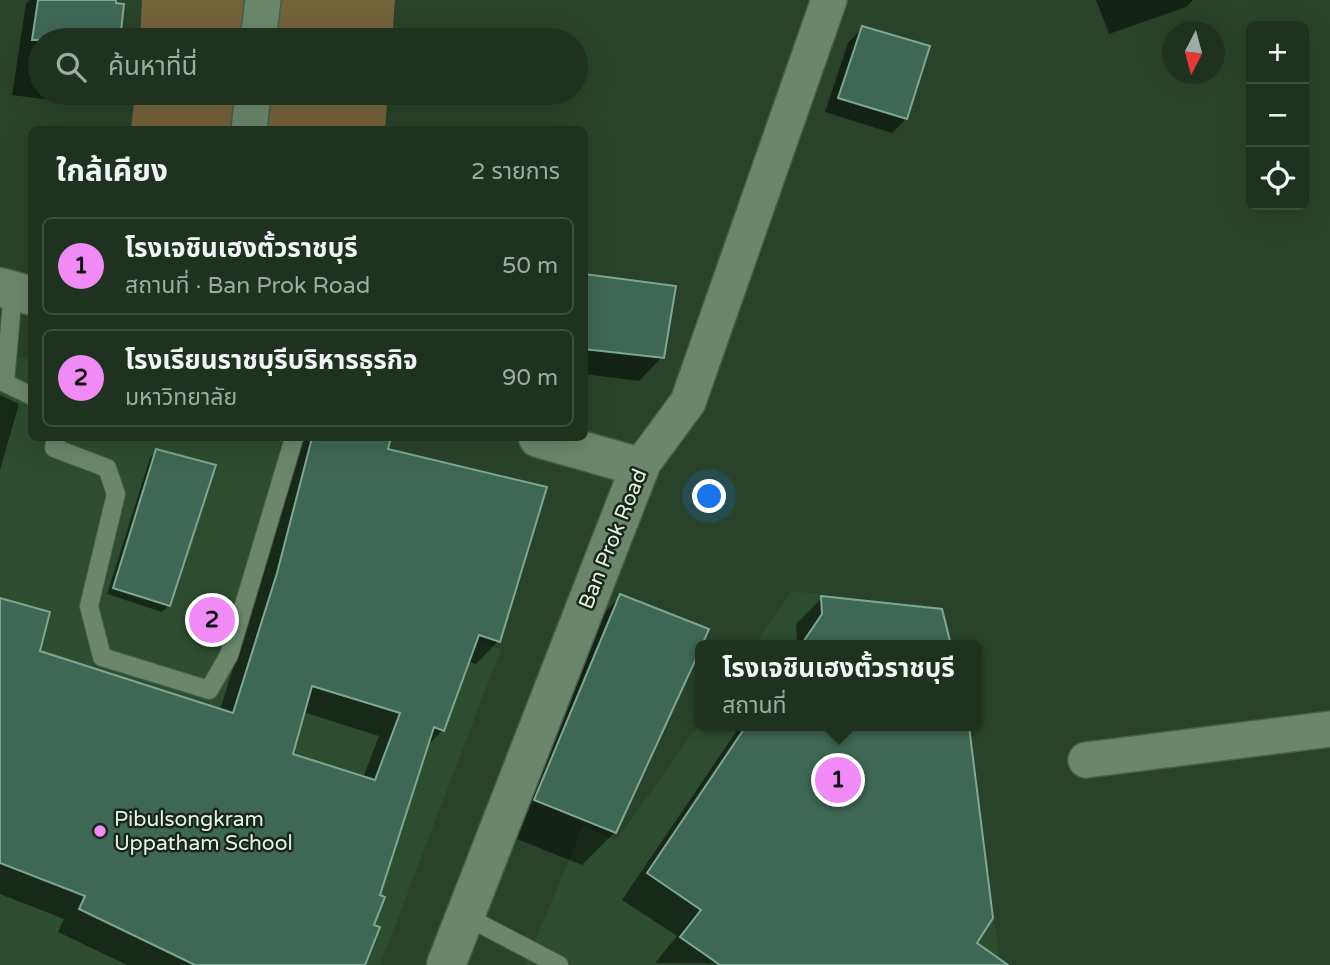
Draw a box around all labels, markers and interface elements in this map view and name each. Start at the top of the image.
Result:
north arrow [1162,21,1225,84]
map controls [1246,21,1309,210]
button: + [1246,21,1309,84]
search box [28,28,588,105]
icon: search [52,48,90,86]
text: ค้นหาที่นี่ [108,51,198,82]
button: − [1246,84,1309,147]
button: locate [1246,147,1309,210]
text: ใกล้เคียง [56,153,168,190]
text: 2 รายการ [471,158,560,186]
text: โรงเจชินเฮงตั้วราชบุรี [125,233,358,264]
text: 1 [74,252,88,280]
text: 50 m [502,252,558,280]
text: สถานที่ · Ban Prok Road [125,272,370,300]
text: โรงเรียนราชบุรีบริหารธุรกิจ [125,345,417,376]
text: 2 [74,364,88,392]
text: 90 m [502,364,558,392]
text: มหาวิทยาลัย [125,384,237,412]
street label: Ban Prok Road [574,465,652,613]
your location [692,479,726,513]
pin: 2 [189,594,235,646]
popup [695,640,982,731]
text: โรงเจชินเฮงตั้วราชบุรี [722,653,955,684]
text: สถานที่ [722,692,787,720]
pin: 1 [815,754,861,806]
place label: Pibulsongkram Uppatham School [114,807,293,856]
marker: Pibulsongkram Uppatham School [92,823,108,839]

